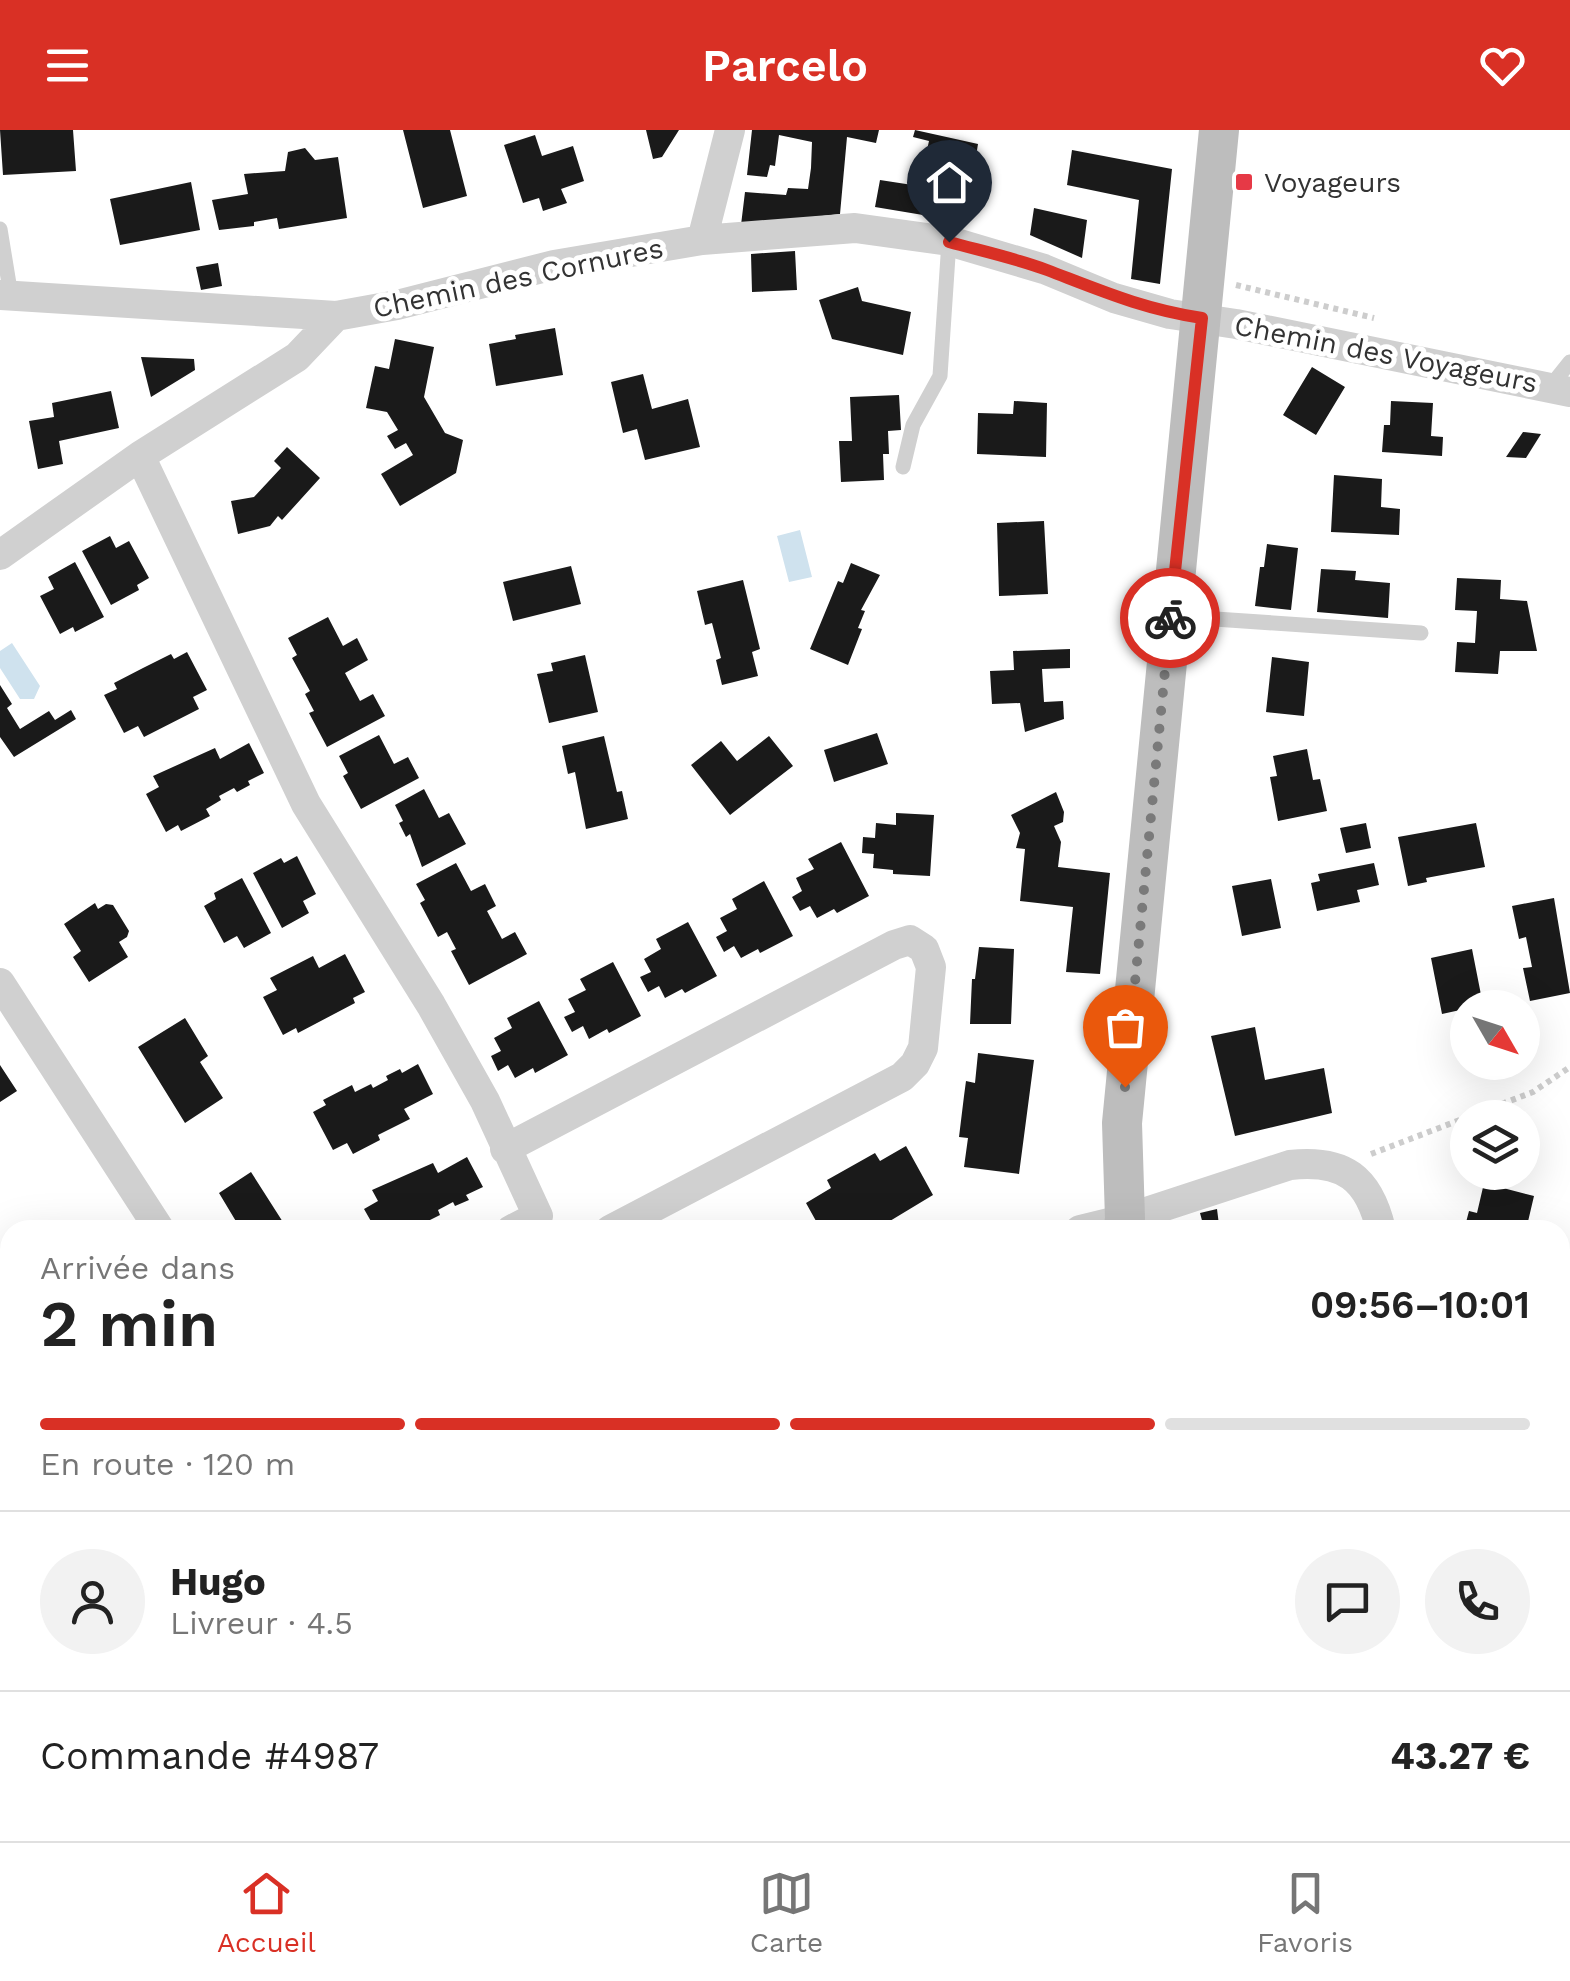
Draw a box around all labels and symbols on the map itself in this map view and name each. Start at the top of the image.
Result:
pin [907,140,992,243]
place label: Voyageurs [1264,166,1401,199]
marker: Voyageurs [1233,171,1255,193]
street label: Chemin des Cornures [370,231,666,325]
street label: Chemin des Voyageurs [1232,308,1540,400]
courier [1120,568,1220,668]
pin [1083,985,1168,1088]
north arrow [1450,990,1540,1080]

